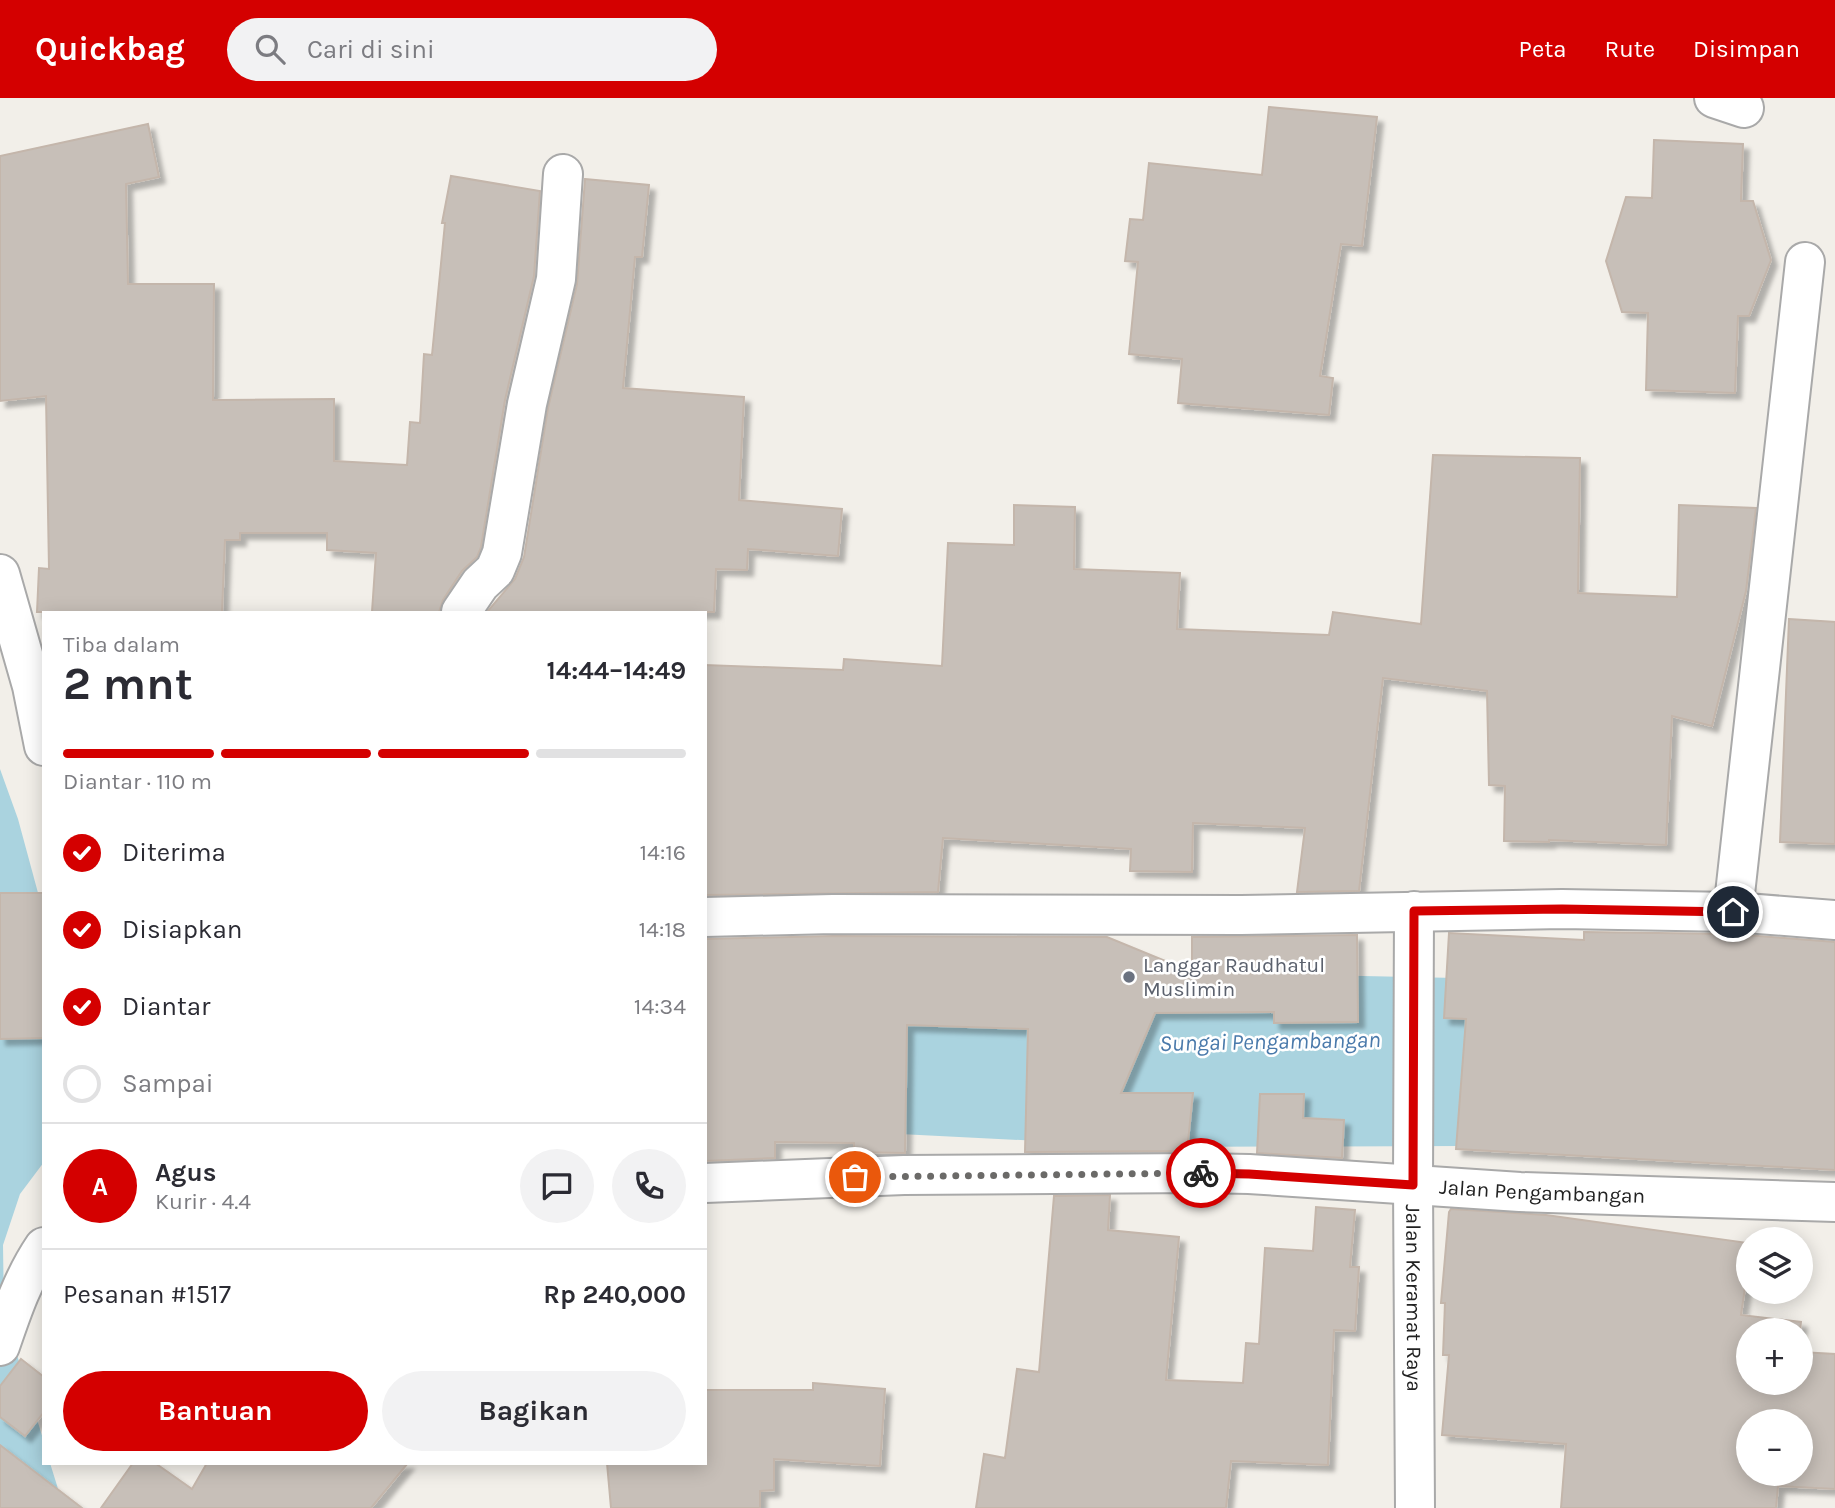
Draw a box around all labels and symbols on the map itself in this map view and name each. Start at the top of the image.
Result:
pin [1703,882,1763,942]
place label: Langgar Raudhatul Muslimin [1143,953,1325,1001]
marker: Langgar Raudhatul Muslimin [1121,969,1137,985]
water label: Sungai Pengambangan [1159,1026,1381,1057]
courier [1166,1138,1236,1208]
pin [825,1147,885,1207]
street label: Jalan Pengambangan [1439,1175,1646,1208]
street label: Jalan Keramat Raya [1401,1204,1426,1392]

